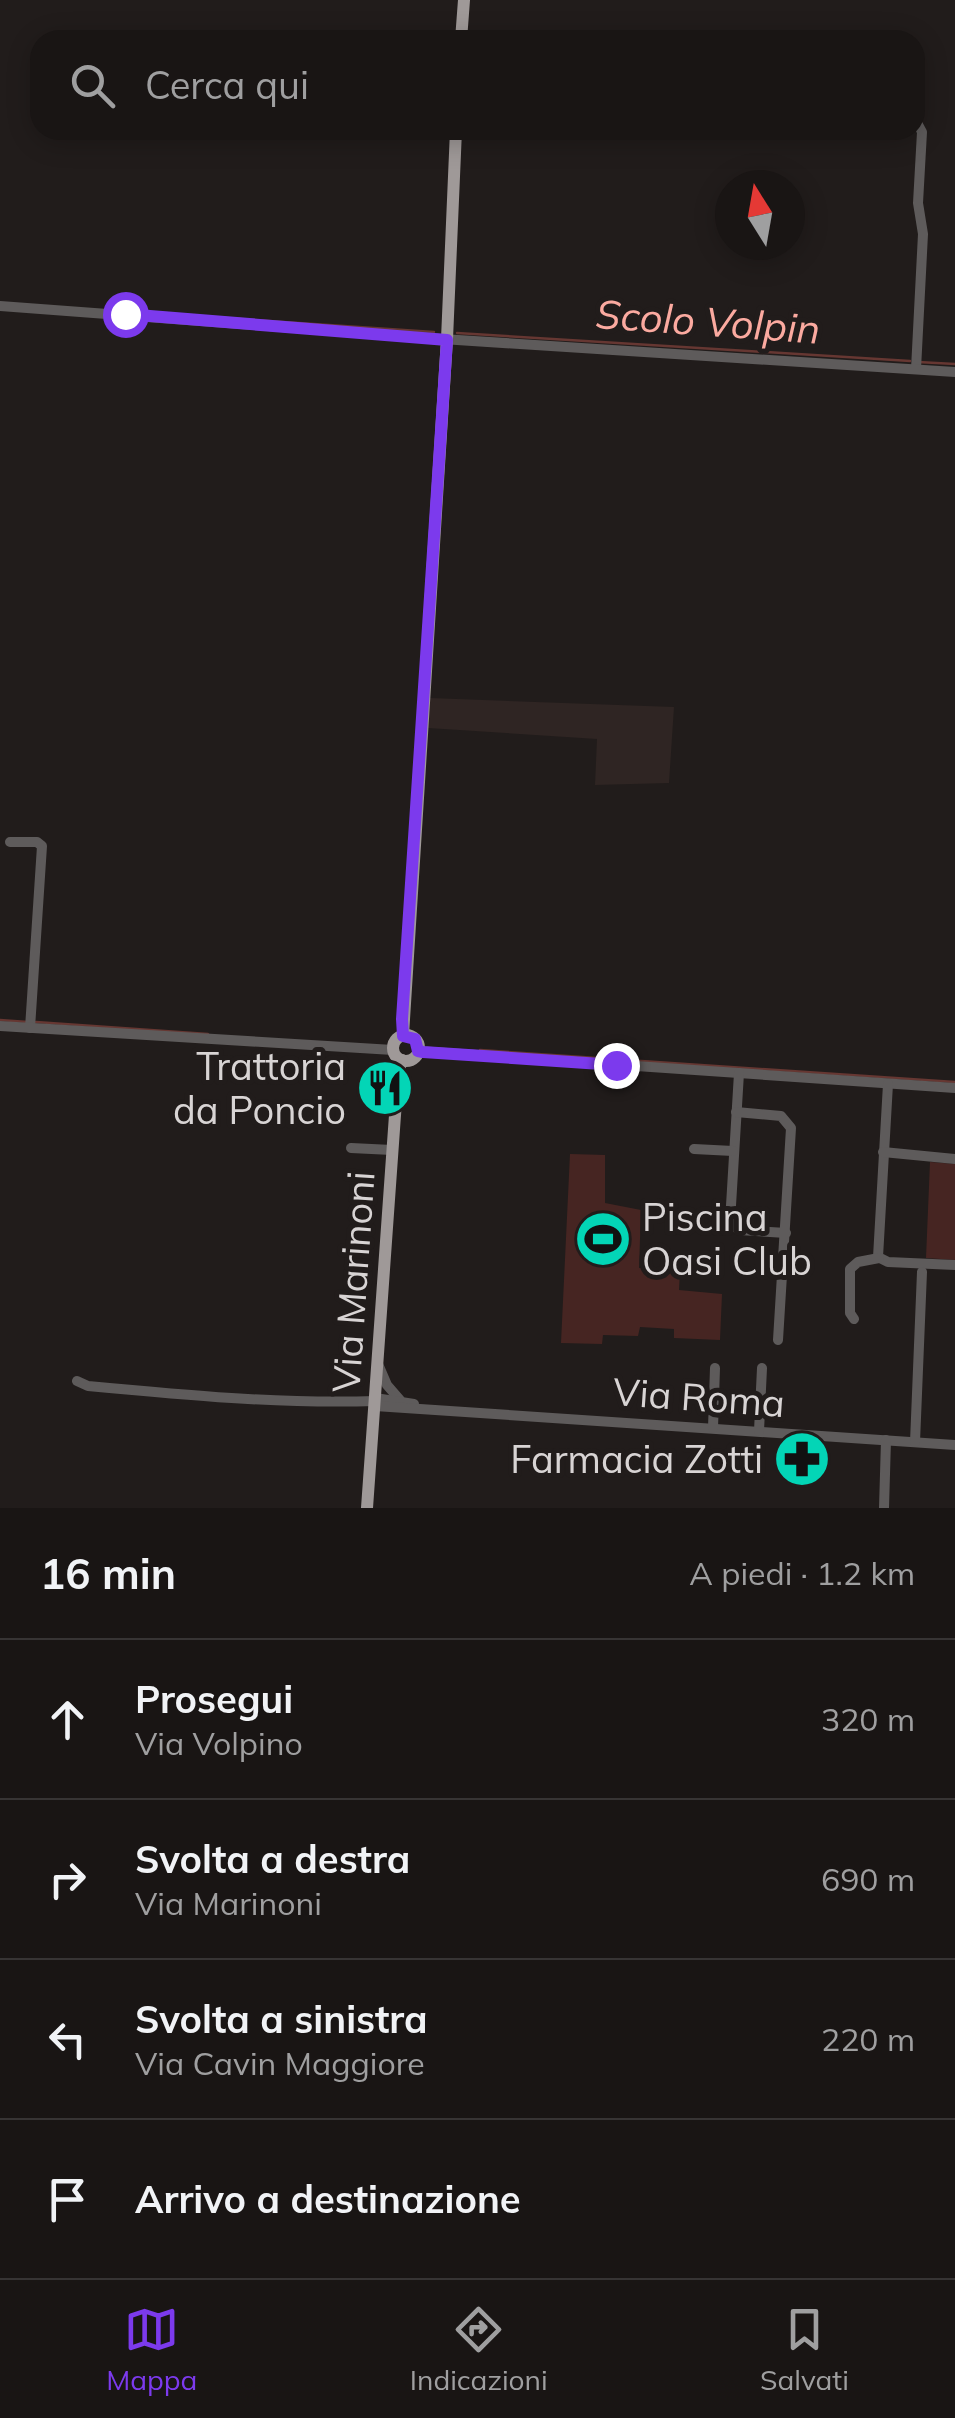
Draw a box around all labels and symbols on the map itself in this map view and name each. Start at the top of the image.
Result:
north arrow [715,170,805,260]
water label: Scolo Volpin [594,288,822,354]
route start [103,292,149,338]
place label: Trattoria da Poncio [173,1042,346,1134]
route end [594,1043,640,1089]
restaurant icon: Trattoria da Poncio [355,1058,415,1118]
street label: Via Marinoni [321,1170,385,1394]
place label: Piscina Oasi Club [642,1193,812,1285]
sports icon: Piscina Oasi Club [573,1209,633,1269]
street label: Via Roma [612,1367,786,1427]
pharmacy icon: Farmacia Zotti [772,1429,832,1489]
place label: Farmacia Zotti [510,1435,763,1483]

